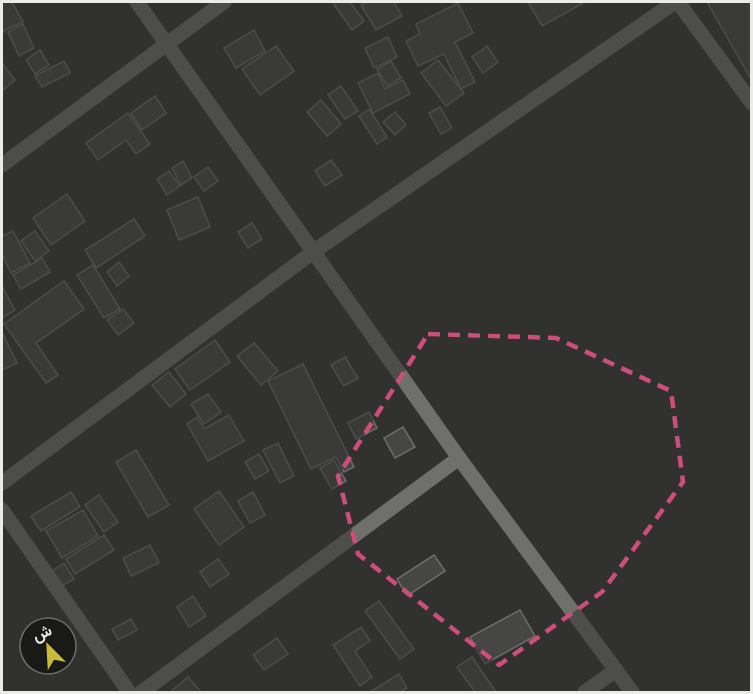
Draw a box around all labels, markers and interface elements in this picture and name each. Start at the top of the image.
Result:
north arrow [18,616,78,676]
text: ش [29,619,55,645]

